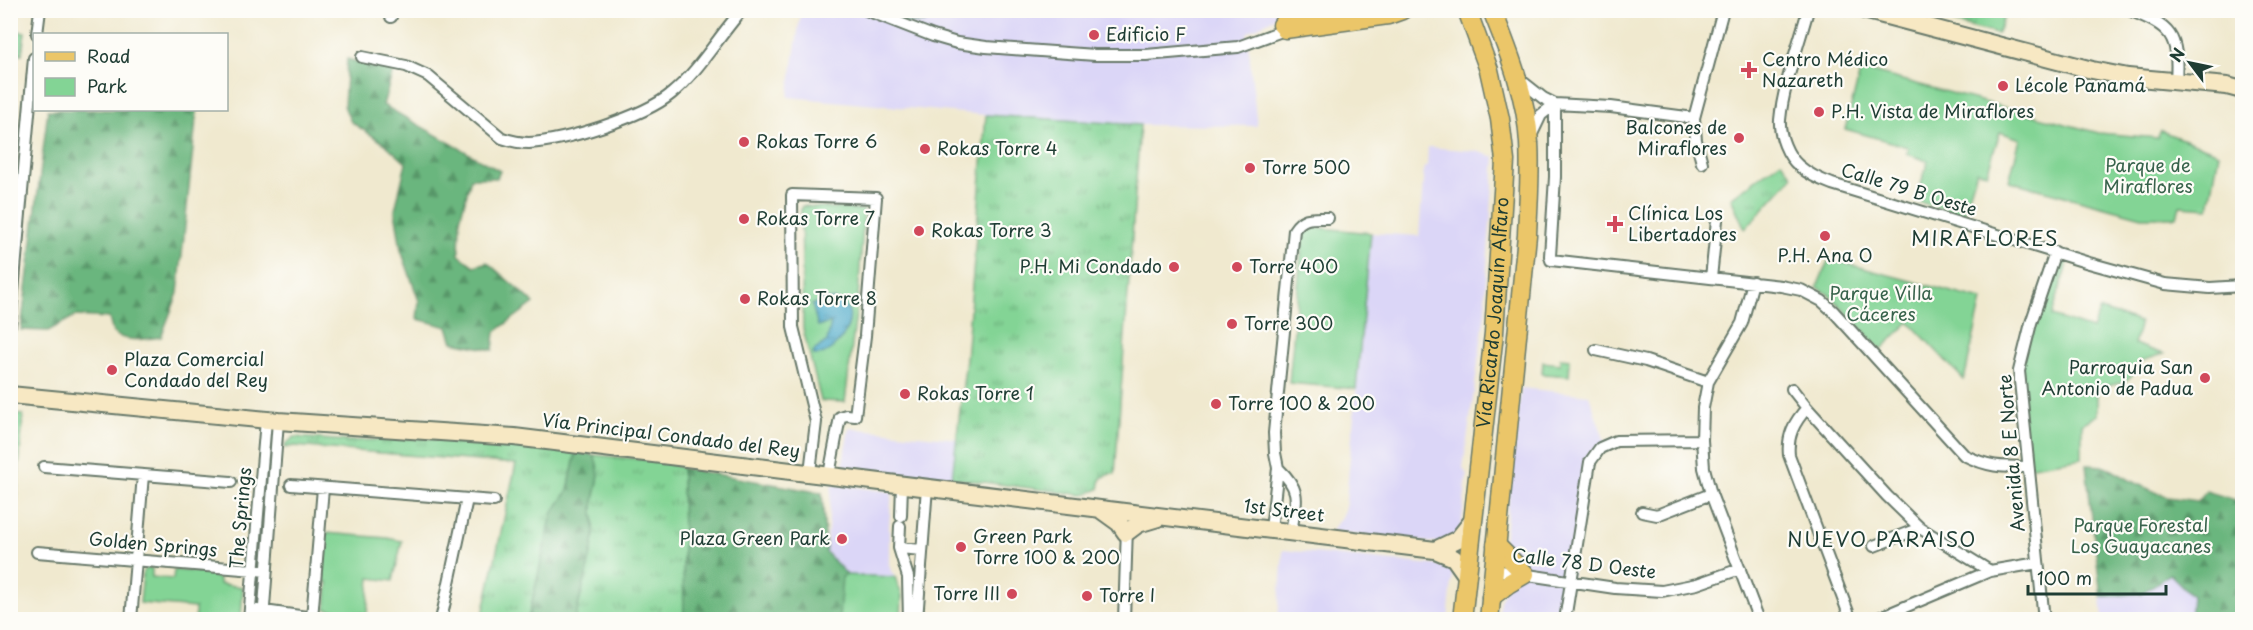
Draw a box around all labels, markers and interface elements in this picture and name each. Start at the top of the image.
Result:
place label: Edificio F [1106,20,1186,47]
marker: Edificio F [1087,28,1101,42]
legend [33,33,228,111]
north arrow [2160,33,2220,93]
text: Road [87,42,131,69]
text: N [2163,43,2190,66]
place label: Centro Médico Nazareth [1762,45,1888,93]
marker: Centro Médico Nazareth [1740,61,1758,79]
place label: Lécole Panamá [2015,71,2147,98]
text: Park [87,72,127,99]
marker: Lécole Panamá [1996,79,2010,93]
place label: P.H. Vista de Miraflores [1831,97,2034,124]
marker: P.H. Vista de Miraflores [1812,105,1826,119]
place label: Balcones de Miraflores [1625,113,1727,161]
place label: Rokas Torre 6 [756,127,877,154]
marker: Balcones de Miraflores [1732,131,1746,145]
place label: Rokas Torre 4 [937,134,1058,161]
marker: Rokas Torre 6 [737,135,751,149]
marker: Rokas Torre 4 [918,142,932,156]
park label: Parque de Miraflores [2103,151,2193,199]
place label: Torre 500 [1262,153,1350,180]
street label: Calle 79 B Oeste [1838,155,1981,222]
marker: Torre 500 [1243,161,1257,175]
street label: Vía Ricardo Joaquín Alfaro [1468,196,1515,429]
place label: Clínica Los Libertadores [1628,199,1737,247]
place label: Rokas Torre 7 [756,204,875,231]
marker: Rokas Torre 7 [737,212,751,226]
marker: Clínica Los Libertadores [1606,215,1624,233]
place label: Rokas Torre 3 [931,216,1052,243]
district label: MIRAFLORES [1911,223,2059,253]
marker: Rokas Torre 3 [912,224,926,238]
marker: P.H. Ana O [1818,229,1832,243]
place label: P.H. Ana O [1777,241,1873,268]
place label: P.H. Mi Condado [1019,252,1162,279]
place label: Torre 400 [1249,252,1338,279]
marker: P.H. Mi Condado [1167,260,1181,274]
marker: Torre 400 [1230,260,1244,274]
park label: Parque Villa Cáceres [1829,279,1933,327]
place label: Rokas Torre 8 [757,284,877,311]
marker: Rokas Torre 8 [738,292,752,306]
place label: Torre 300 [1244,309,1333,336]
marker: Torre 300 [1225,317,1239,331]
place label: Plaza Comercial Condado del Rey [124,345,268,393]
place label: Parroquia San Antonio de Padua [2042,353,2194,401]
marker: Plaza Comercial Condado del Rey [105,363,119,377]
marker: Parroquia San Antonio de Padua [2198,371,2212,385]
street label: Avenida 8 E Norte [1990,373,2031,533]
place label: Rokas Torre 1 [917,379,1034,406]
marker: Rokas Torre 1 [898,387,912,401]
place label: Torre 100 & 200 [1228,389,1375,416]
marker: Torre 100 & 200 [1209,397,1223,411]
street label: Vía Principal Condado del Rey [541,405,802,464]
street label: The Springs [222,466,257,570]
street label: 1st Street [1242,491,1326,528]
park label: Parque Forestal Los Guayacanes [2071,511,2211,559]
place label: Green Park Torre 100 & 200 [973,522,1120,570]
street label: Golden Springs [88,524,219,563]
place label: Plaza Green Park [680,524,830,551]
district label: NUEVO PARAISO [1787,524,1977,554]
marker: Plaza Green Park [835,532,849,546]
marker: Green Park Torre 100 & 200 [954,540,968,554]
street label: Calle 78 D Oeste [1511,540,1658,585]
scale bar [2028,558,2166,596]
text: 100 m [2037,564,2092,591]
place label: Torre III [933,579,1000,606]
place label: Torre I [1099,581,1155,608]
marker: Torre III [1005,587,1019,601]
marker: Torre I [1080,589,1094,603]

